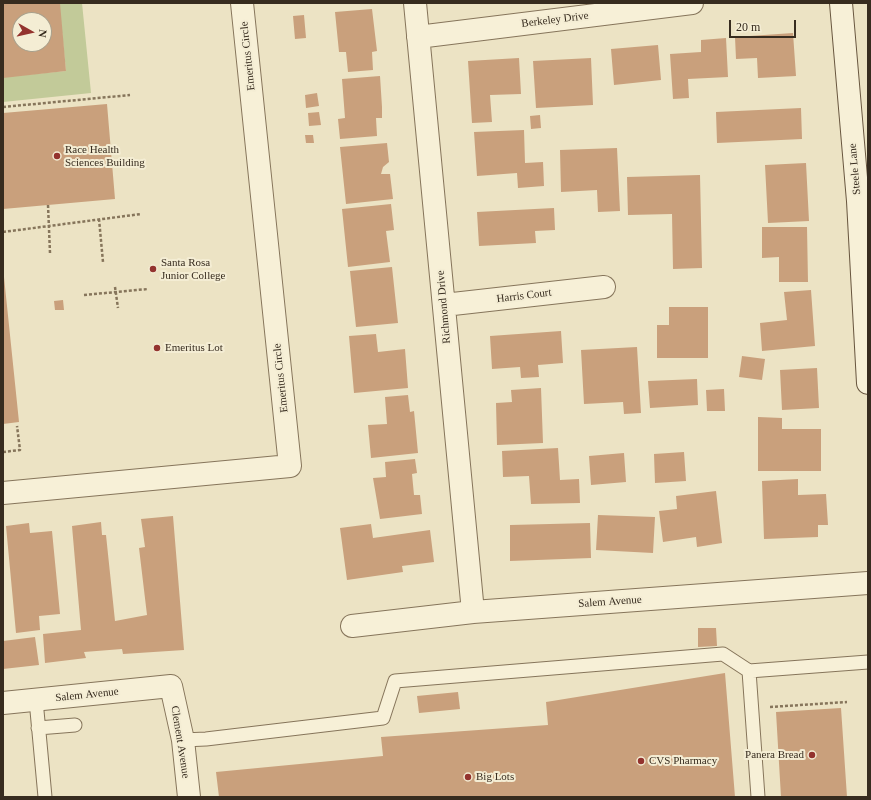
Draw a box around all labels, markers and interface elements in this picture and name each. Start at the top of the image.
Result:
street label: Berkeley Drive [521,9,589,31]
north arrow [12,12,52,52]
scale bar [731,12,798,38]
text: 20 m [736,20,760,34]
street label: Emeritus Circle [238,21,258,91]
text: N [36,29,49,38]
place label: Race Health Sciences Building [65,143,145,169]
street label: Steele Lane [846,143,864,195]
marker: Race Health Sciences Building [52,151,62,161]
place label: Santa Rosa Junior College [161,256,225,282]
marker: Santa Rosa Junior College [148,264,158,274]
street label: Richmond Drive [434,270,454,344]
street label: Harris Court [496,286,552,306]
place label: Emeritus Lot [165,341,223,355]
marker: Emeritus Lot [152,343,162,353]
street label: Emeritus Circle [271,343,291,413]
street label: Salem Avenue [578,593,642,611]
street label: Salem Avenue [55,685,119,705]
street label: Clement Avenue [168,705,192,779]
place label: Panera Bread [745,748,804,762]
marker: Panera Bread [807,750,817,760]
place label: CVS Pharmacy [649,754,717,768]
marker: CVS Pharmacy [636,756,646,766]
place label: Big Lots [476,770,514,784]
marker: Big Lots [463,772,473,782]

